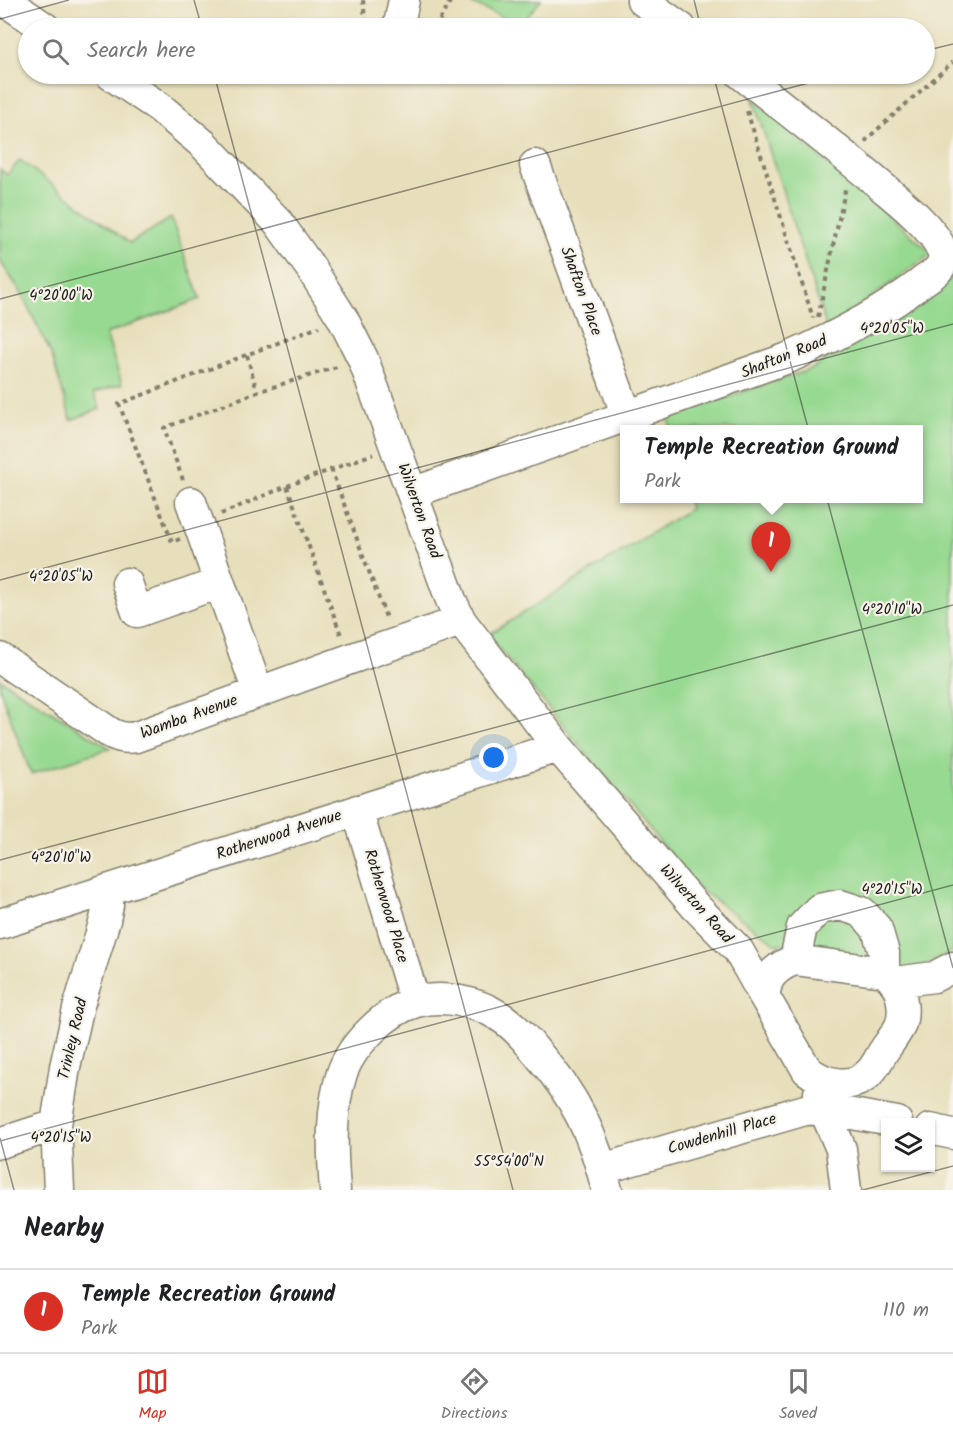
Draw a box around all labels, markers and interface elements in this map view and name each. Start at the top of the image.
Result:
search box [18,18,935,84]
text: Search here [87,34,195,69]
icon: search [39,35,72,68]
street label: Shafton Place [553,243,609,339]
text: 4°20'00"W [29,284,93,308]
text: 4°20'05"W [860,317,924,341]
street label: Shafton Road [737,328,832,386]
popup [620,425,923,503]
text: Temple Recreation Ground [644,431,899,466]
street label: Wilverton Road [390,460,448,563]
text: Park [644,466,681,498]
pin: 1 [752,522,790,572]
text: 4°20'05"W [29,565,93,589]
text: 4°20'10"W [862,598,923,622]
street label: Wamba Avenue [137,688,241,746]
your location [479,743,508,772]
street label: Rotherwood Avenue [213,803,345,867]
text: 4°20'10"W [31,846,92,870]
street label: Rotherwood Place [357,846,415,966]
street label: Wilverton Road [653,858,739,950]
text: 4°20'15"W [861,878,923,902]
street label: Trinley Road [51,995,95,1082]
street label: Cowdenhill Place [665,1106,779,1162]
map controls [881,1118,935,1172]
button: layers [881,1118,935,1172]
text: 4°20'15"W [30,1126,92,1150]
text: 55°54'00"N [474,1150,544,1174]
text: Nearby [24,1208,104,1250]
text: Temple Recreation Ground [81,1278,335,1313]
text: 1 [40,1295,47,1327]
text: 110 m [883,1295,929,1327]
text: Park [81,1313,117,1345]
tab: Map [136,1365,169,1426]
tab: Directions [441,1365,507,1426]
tab: Saved [779,1365,817,1426]

